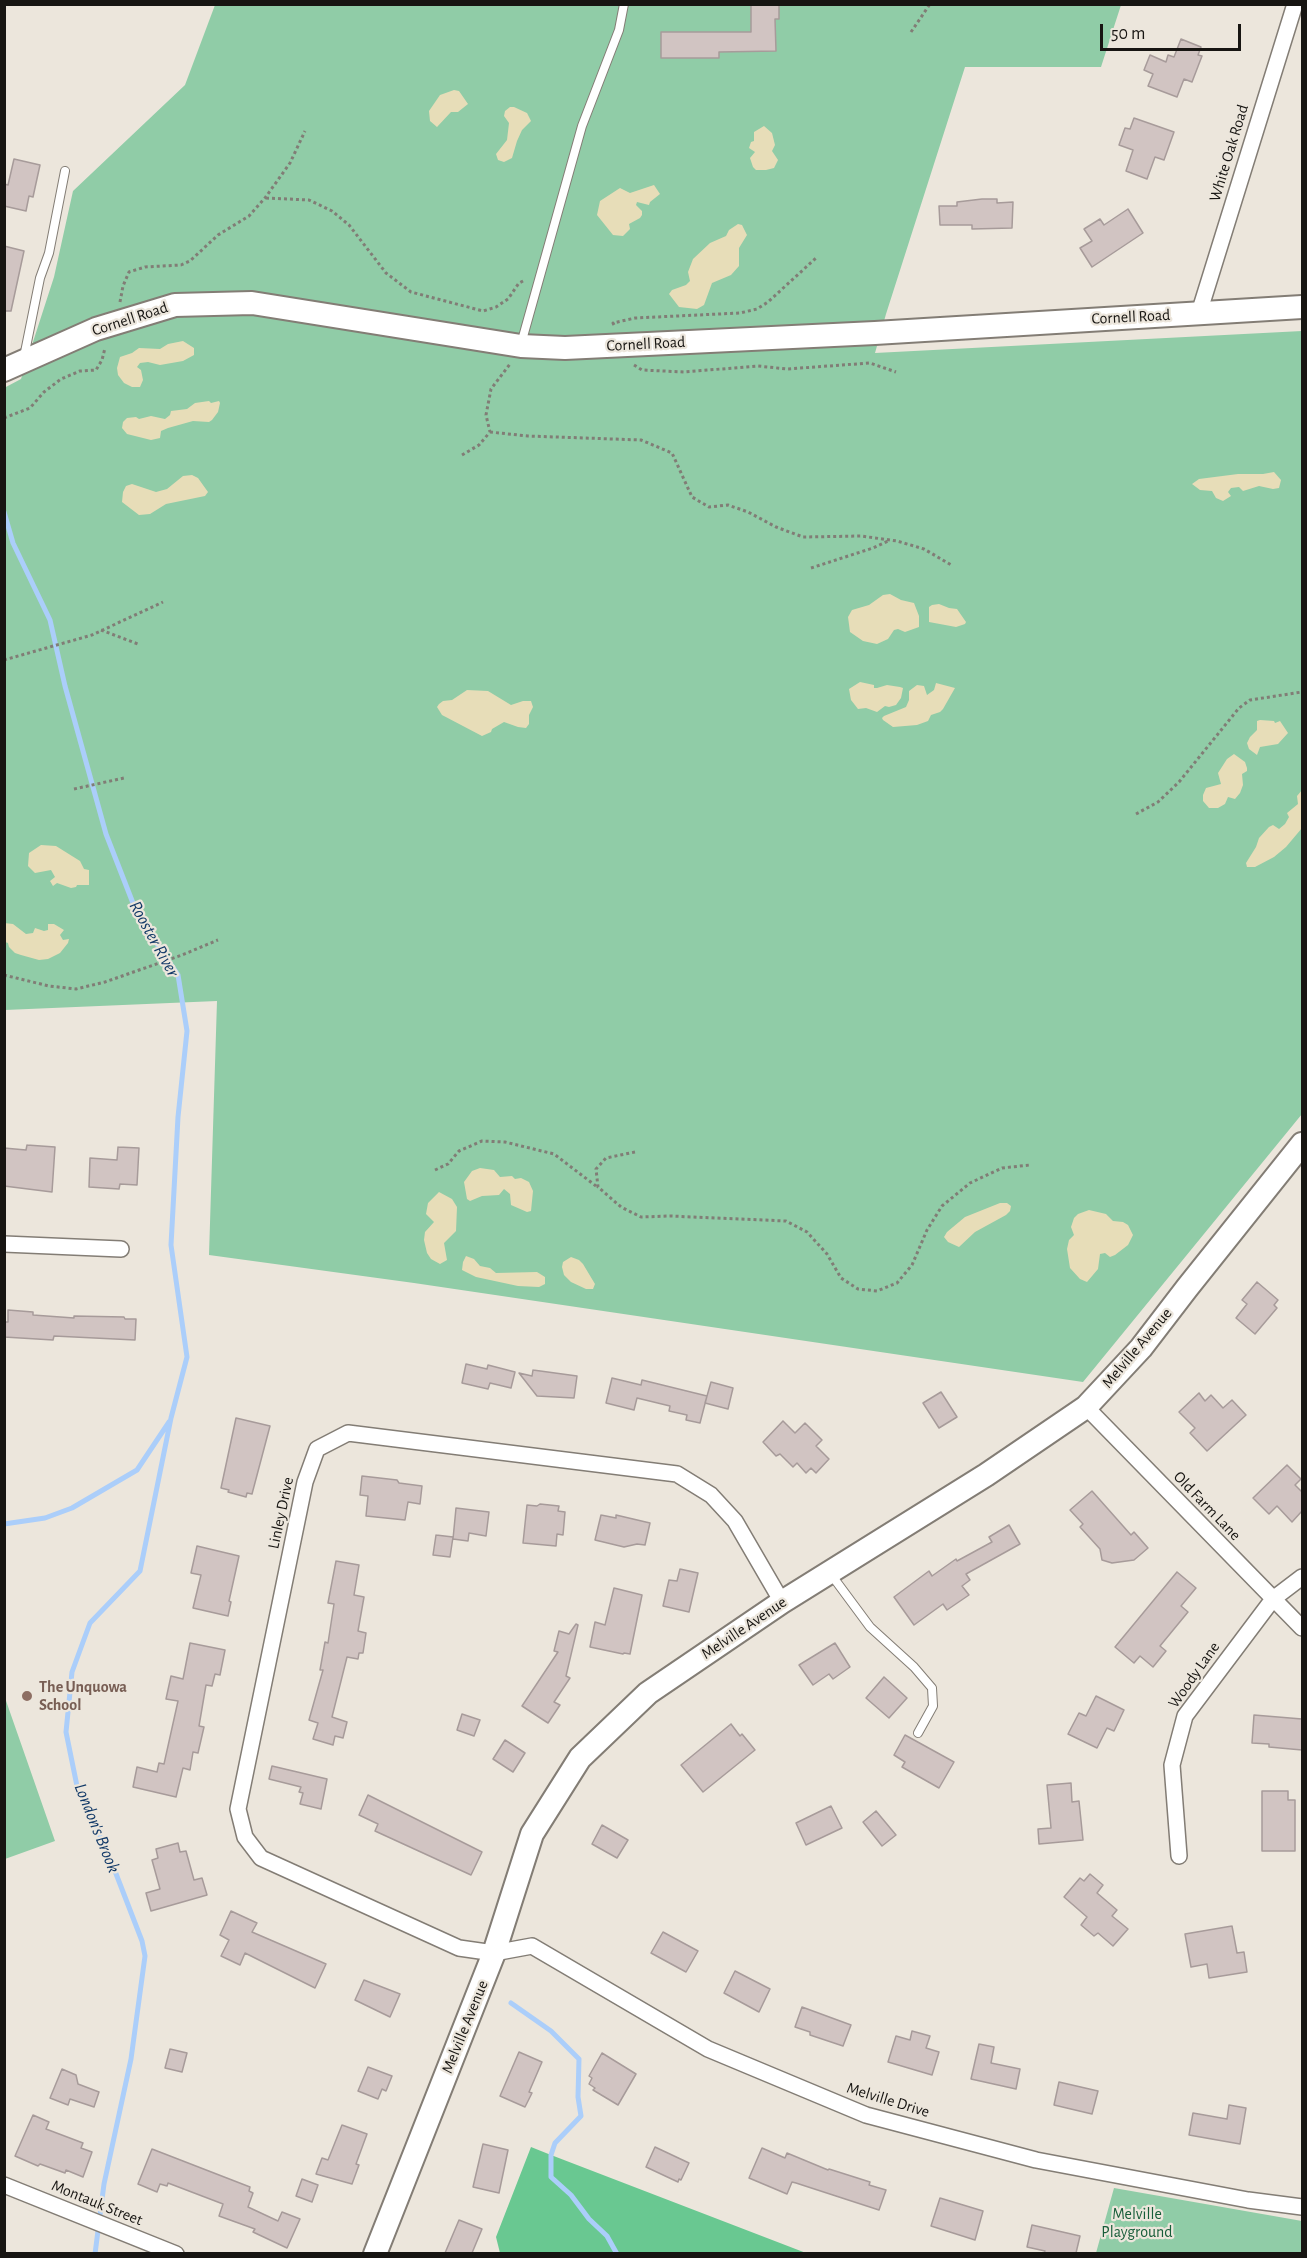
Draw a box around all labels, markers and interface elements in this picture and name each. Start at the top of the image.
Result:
scale bar [1103,12,1244,50]
text: 50 m [1111,25,1145,43]
street label: White Oak Road [1205,102,1253,204]
street label: Cornell Road [90,298,170,340]
street label: Cornell Road [1091,305,1171,329]
street label: Cornell Road [606,332,686,356]
water label: Rooster River [124,897,184,981]
street label: Melville Avenue [1098,1304,1176,1392]
street label: Old Farm Lane [1169,1467,1245,1545]
street label: Linley Drive [264,1475,298,1551]
street label: Melville Avenue [698,1592,790,1664]
street label: Woody Lane [1164,1638,1224,1712]
place label: The Unquowa School [39,1677,127,1715]
marker: The Unquowa School [20,1689,34,1703]
water label: London's Brook [69,1780,125,1876]
street label: Melville Avenue [438,1978,492,2076]
street label: Melville Drive [844,2078,932,2122]
street label: Montauk Street [49,2176,145,2230]
park label: Melville Playground [1101,2204,1173,2242]

